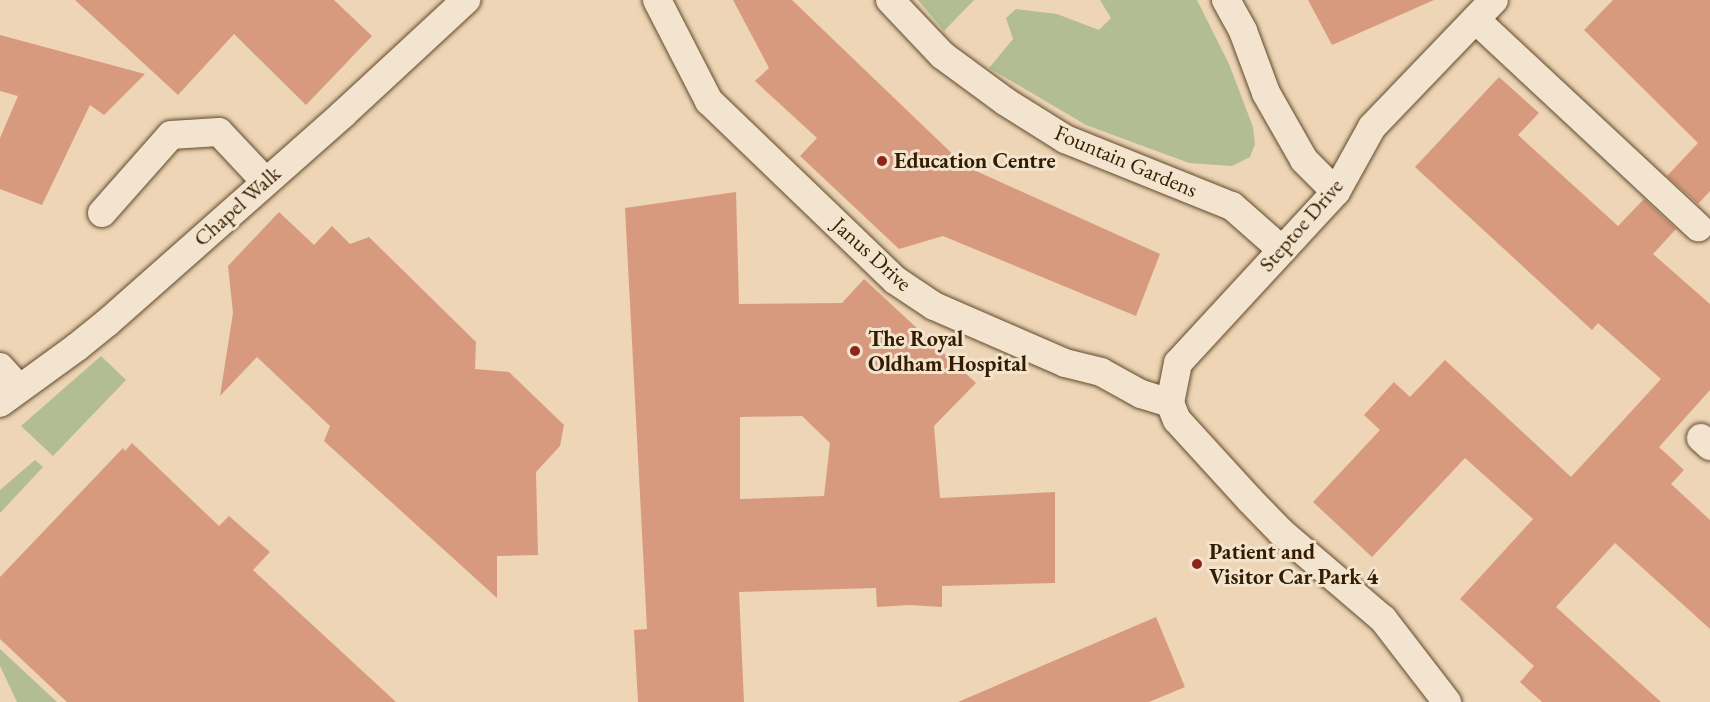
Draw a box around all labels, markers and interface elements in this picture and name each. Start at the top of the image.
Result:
street label: Fountain Gardens [1051,119,1201,203]
place label: Education Centre [894,148,1056,174]
marker: Education Centre [875,154,889,168]
street label: Chapel Walk [188,160,286,252]
street label: Steptoe Drive [1253,173,1349,277]
street label: Janus Drive [827,211,917,297]
place label: The Royal Oldham Hospital [868,325,1027,376]
marker: The Royal Oldham Hospital [846,342,864,360]
place label: Patient and Visitor Car Park 4 [1209,538,1378,590]
marker: Patient and Visitor Car Park 4 [1190,557,1204,571]

